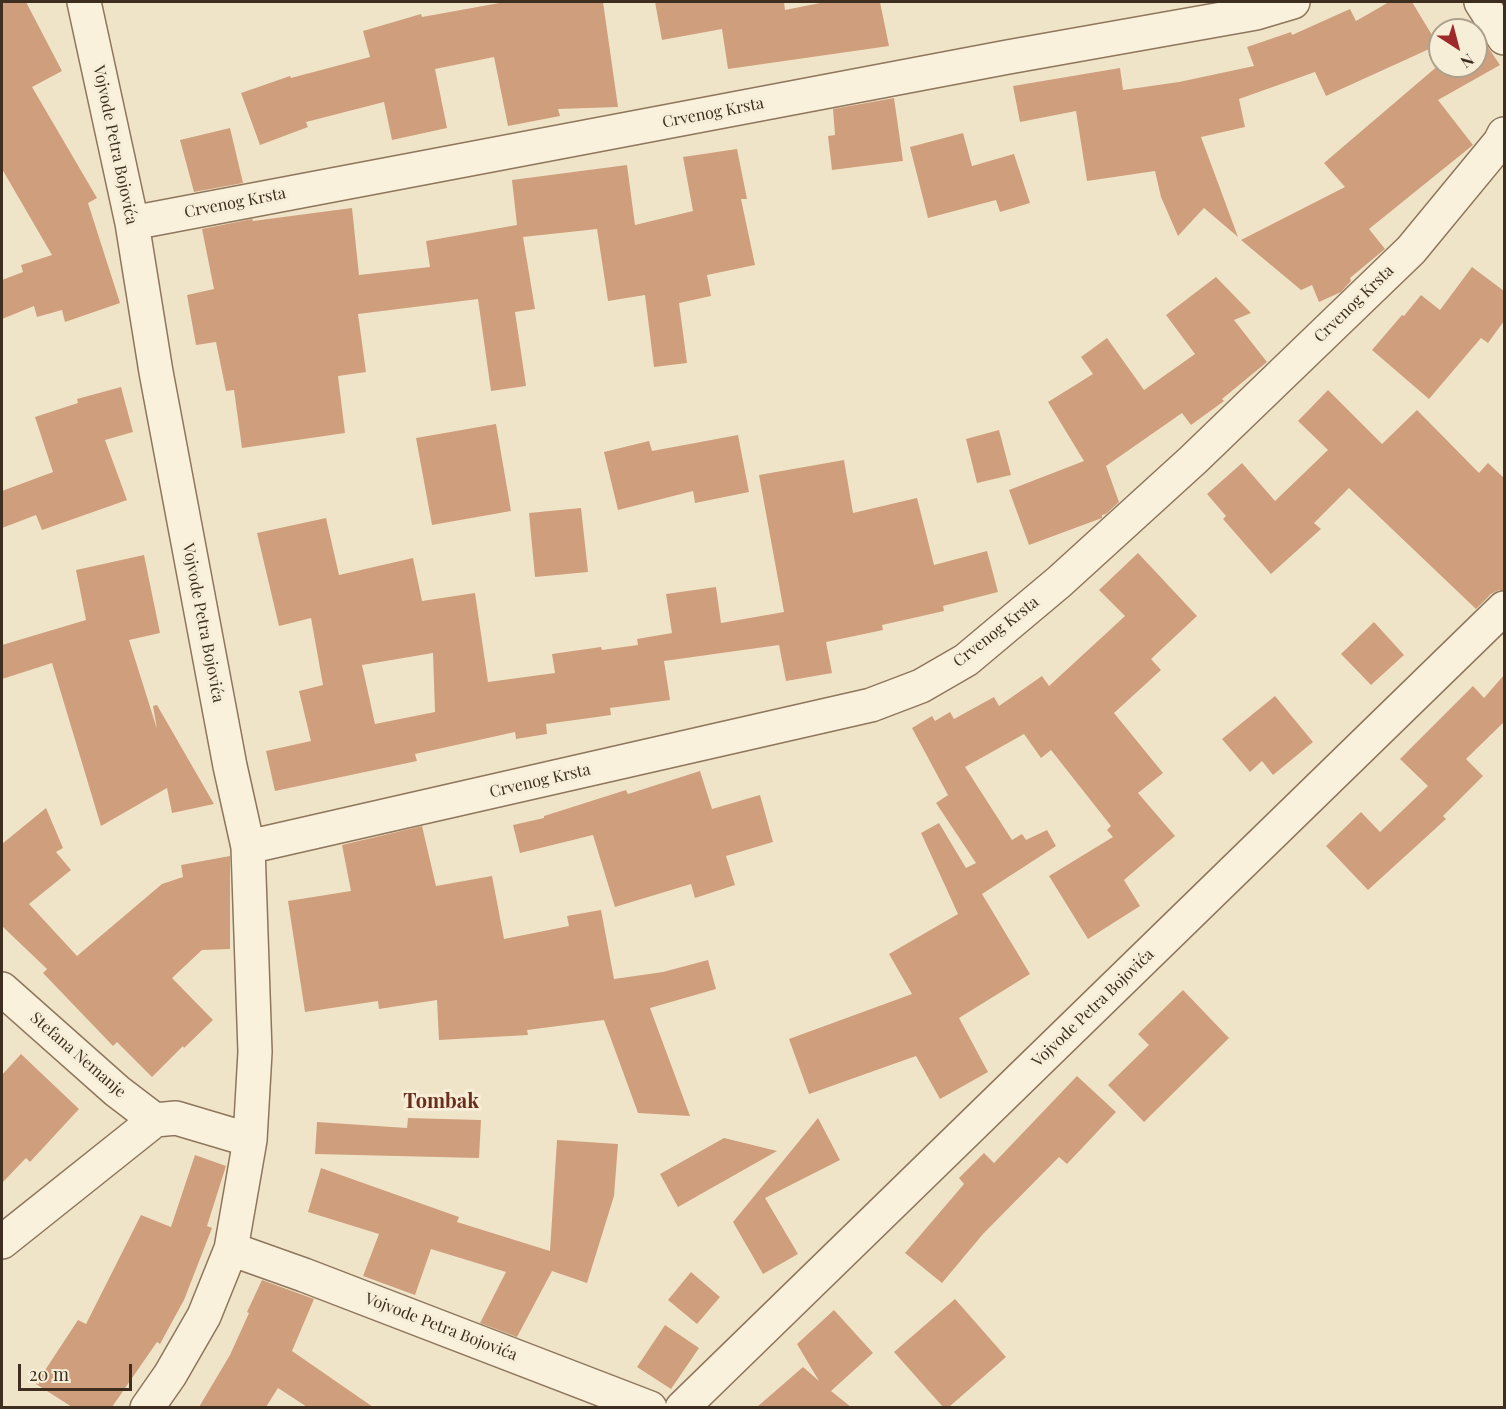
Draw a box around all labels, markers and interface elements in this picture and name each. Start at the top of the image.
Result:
north arrow [1428,18,1488,78]
text: N [1457,49,1479,73]
street label: Vojvode Petra Bojovića [89,64,141,226]
street label: Crvenog Krsta [661,94,765,132]
street label: Crvenog Krsta [183,184,287,222]
street label: Crvenog Krsta [1310,261,1398,347]
street label: Vojvode Petra Bojovića [178,542,228,704]
street label: Crvenog Krsta [949,593,1043,671]
street label: Crvenog Krsta [488,760,592,802]
street label: Vojvode Petra Bojovića [1028,945,1158,1071]
street label: Stefana Nemanje [26,1008,130,1102]
district label: Tombak [403,1090,479,1114]
street label: Vojvode Petra Bojovića [362,1289,520,1365]
scale bar [21,1352,135,1390]
text: 20 m [29,1362,69,1386]

